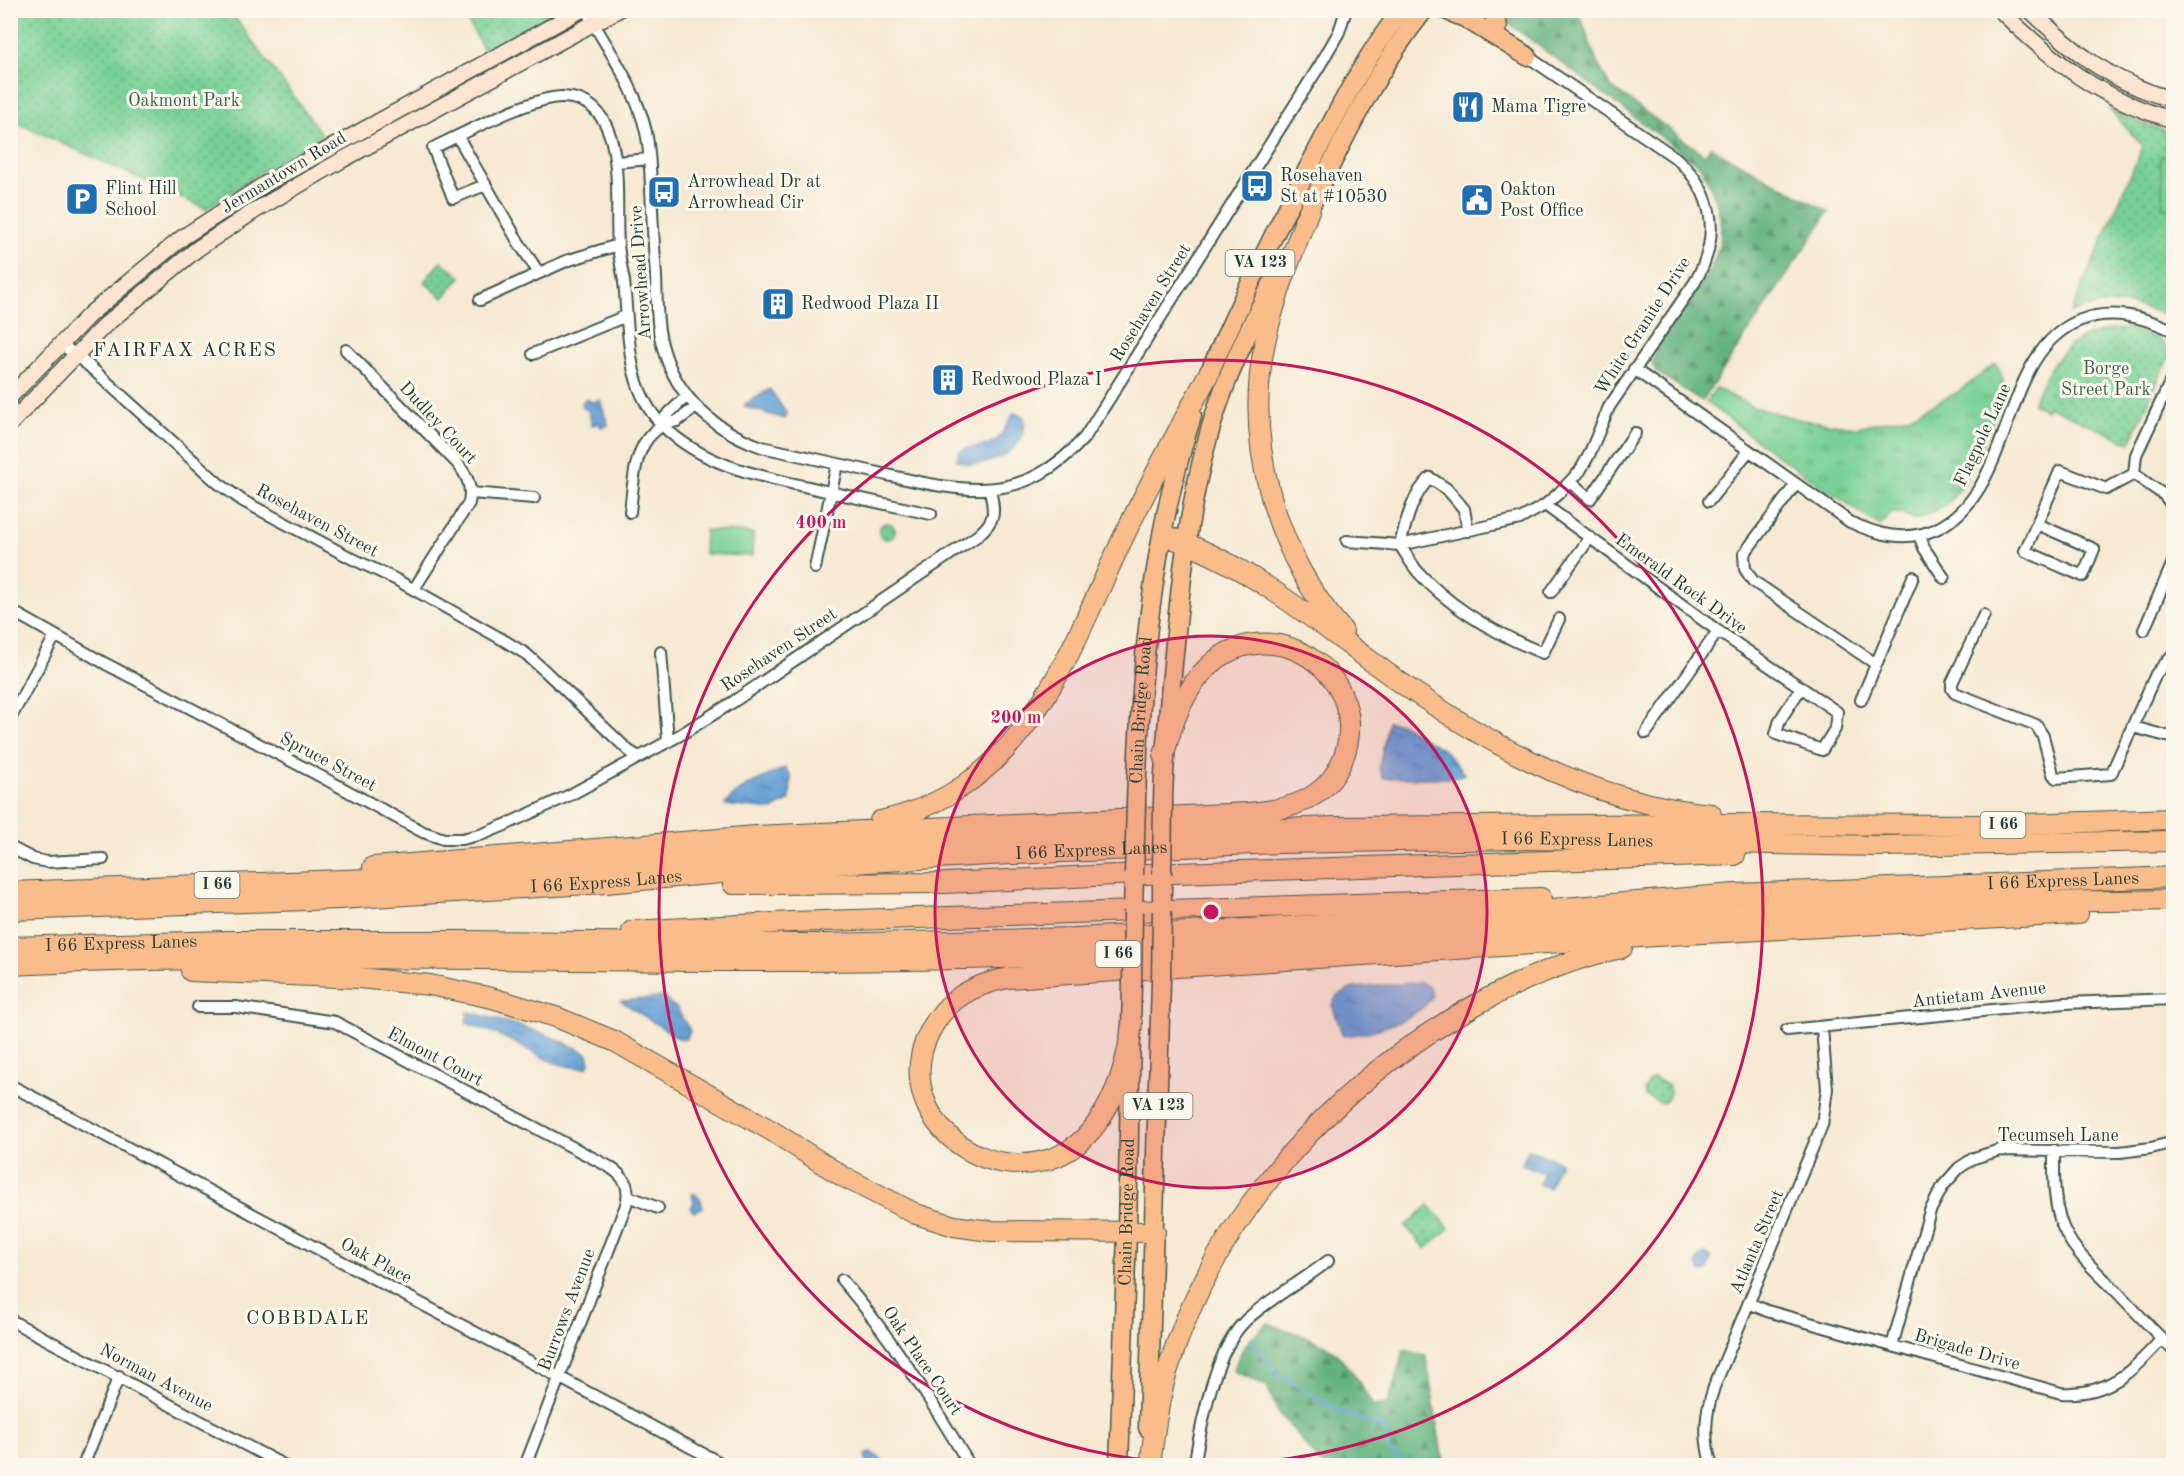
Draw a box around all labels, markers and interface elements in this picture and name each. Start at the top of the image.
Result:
restaurant icon: Mama Tigre [1450,89,1486,125]
park label: Oakmont Park [128,92,240,110]
place label: Mama Tigre [1491,98,1586,116]
street label: Jermantown Road [218,129,350,217]
place label: Rosehaven St at #10530 [1280,167,1387,206]
bus stop icon: Rosehaven St at #10530 [1239,168,1275,204]
place label: Arrowhead Dr at Arrowhead Cir [687,173,821,212]
bus stop icon: Arrowhead Dr at Arrowhead Cir [646,174,682,210]
place label: Flint Hill School [105,180,177,219]
parking icon: Flint Hill School [64,181,100,217]
place label: Oakton Post Office [1500,181,1584,220]
public building icon: Oakton Post Office [1459,182,1495,218]
street label: Arrowhead Drive [627,205,655,341]
street label: Rosehaven Street [1107,241,1195,365]
road number: VA 123 [1226,250,1294,276]
street label: White Granite Drive [1592,254,1694,398]
building icon: Redwood Plaza II [760,286,796,322]
place label: Redwood Plaza II [801,295,939,313]
district label: FAIRFAX ACRES [93,341,277,361]
park label: Borge Street Park [2061,360,2151,399]
building icon: Redwood Plaza I [930,362,966,398]
place label: Redwood Plaza I [971,371,1102,389]
street label: Dudley Court [396,378,480,468]
street label: Flagpole Lane [1951,381,2015,489]
street label: Rosehaven Street [253,481,381,561]
text: 400 m [796,514,846,532]
street label: Emerald Rock Drive [1612,530,1750,638]
street label: Rosehaven Street [718,605,840,695]
street label: Chain Bridge Road [1128,636,1156,784]
text: 200 m [991,709,1041,727]
street label: Spruce Street [277,729,379,795]
road number: I 66 [1980,812,2026,838]
street label: I 66 Express Lanes [1501,830,1654,851]
street label: I 66 Express Lanes [1015,839,1168,863]
street label: I 66 Express Lanes [530,867,683,897]
street label: I 66 Express Lanes [1987,869,2140,893]
road number: I 66 [194,872,240,898]
centre of rings [1201,902,1221,922]
street label: I 66 Express Lanes [45,933,198,955]
road number: I 66 [1096,941,1140,967]
street label: Antietam Avenue [1911,979,2047,1011]
street label: Elmont Court [384,1024,486,1090]
road number: VA 123 [1124,1093,1192,1119]
street label: Tecumseh Lane [1997,1127,2119,1145]
street label: Chain Bridge Road [1116,1138,1138,1286]
street label: Atlanta Street [1727,1187,1787,1297]
street label: Oak Place [337,1235,415,1287]
street label: Burrows Avenue [535,1246,599,1374]
street label: Oak Place Court [879,1303,965,1419]
district label: COBBDALE [246,1309,370,1329]
street label: Brigade Drive [1912,1326,2022,1374]
street label: Norman Avenue [96,1341,216,1415]

